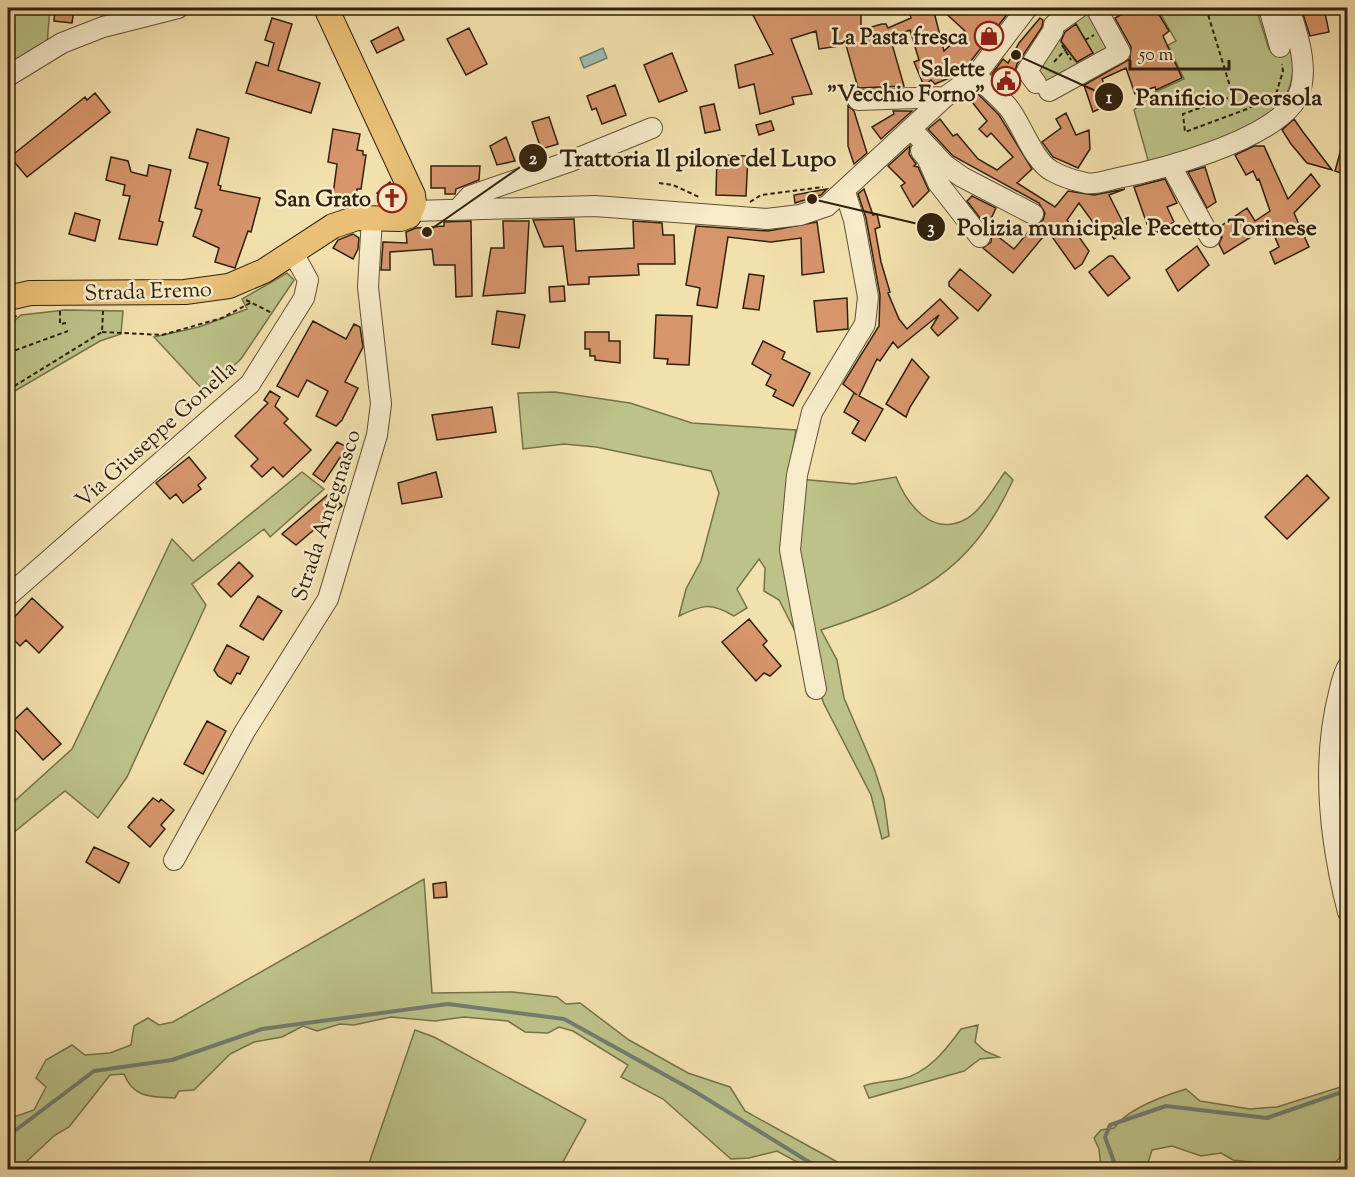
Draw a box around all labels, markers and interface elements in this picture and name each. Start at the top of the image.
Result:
shop icon: La Pasta fresca [973,20,1005,52]
place label: La Pasta fresca [832,23,969,55]
scale bar [1130,33,1229,71]
text: 50 m [1138,43,1174,69]
place label: Salette "Vecchio Forno" [827,55,985,112]
public building icon: Salette "Vecchio Forno" [990,65,1022,97]
callout: Panificio Deorsola [1094,76,1335,118]
text: Panificio Deorsola [1136,82,1323,116]
text: 1 [1106,86,1113,112]
callout: Trattoria Il pilone del Lupo [518,137,849,179]
text: Trattoria Il pilone del Lupo [560,143,836,177]
text: 2 [529,147,538,173]
church icon: San Grato [376,182,408,214]
place label: San Grato [274,185,371,217]
callout: Polizia municipale Pecetto Torinese [916,206,1329,248]
text: Polizia municipale Pecetto Torinese [957,212,1317,246]
text: 3 [927,216,935,242]
street label: Strada Eremo [84,275,213,311]
street label: Via Giuseppe Gonella [69,354,245,517]
street label: Strada Antegnasco [285,426,371,606]

